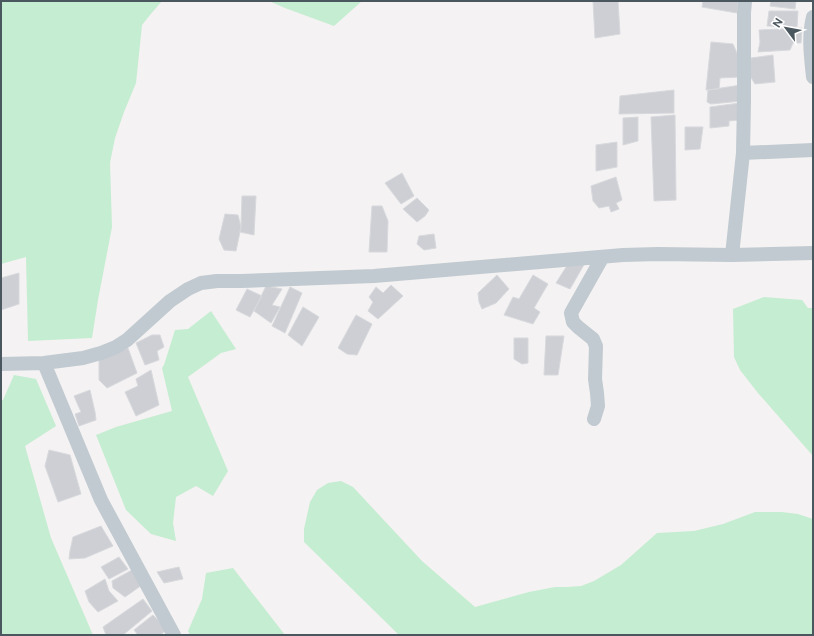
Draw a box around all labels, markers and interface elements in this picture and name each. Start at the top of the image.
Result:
north arrow [766,8,806,48]
text: N [770,16,785,30]

